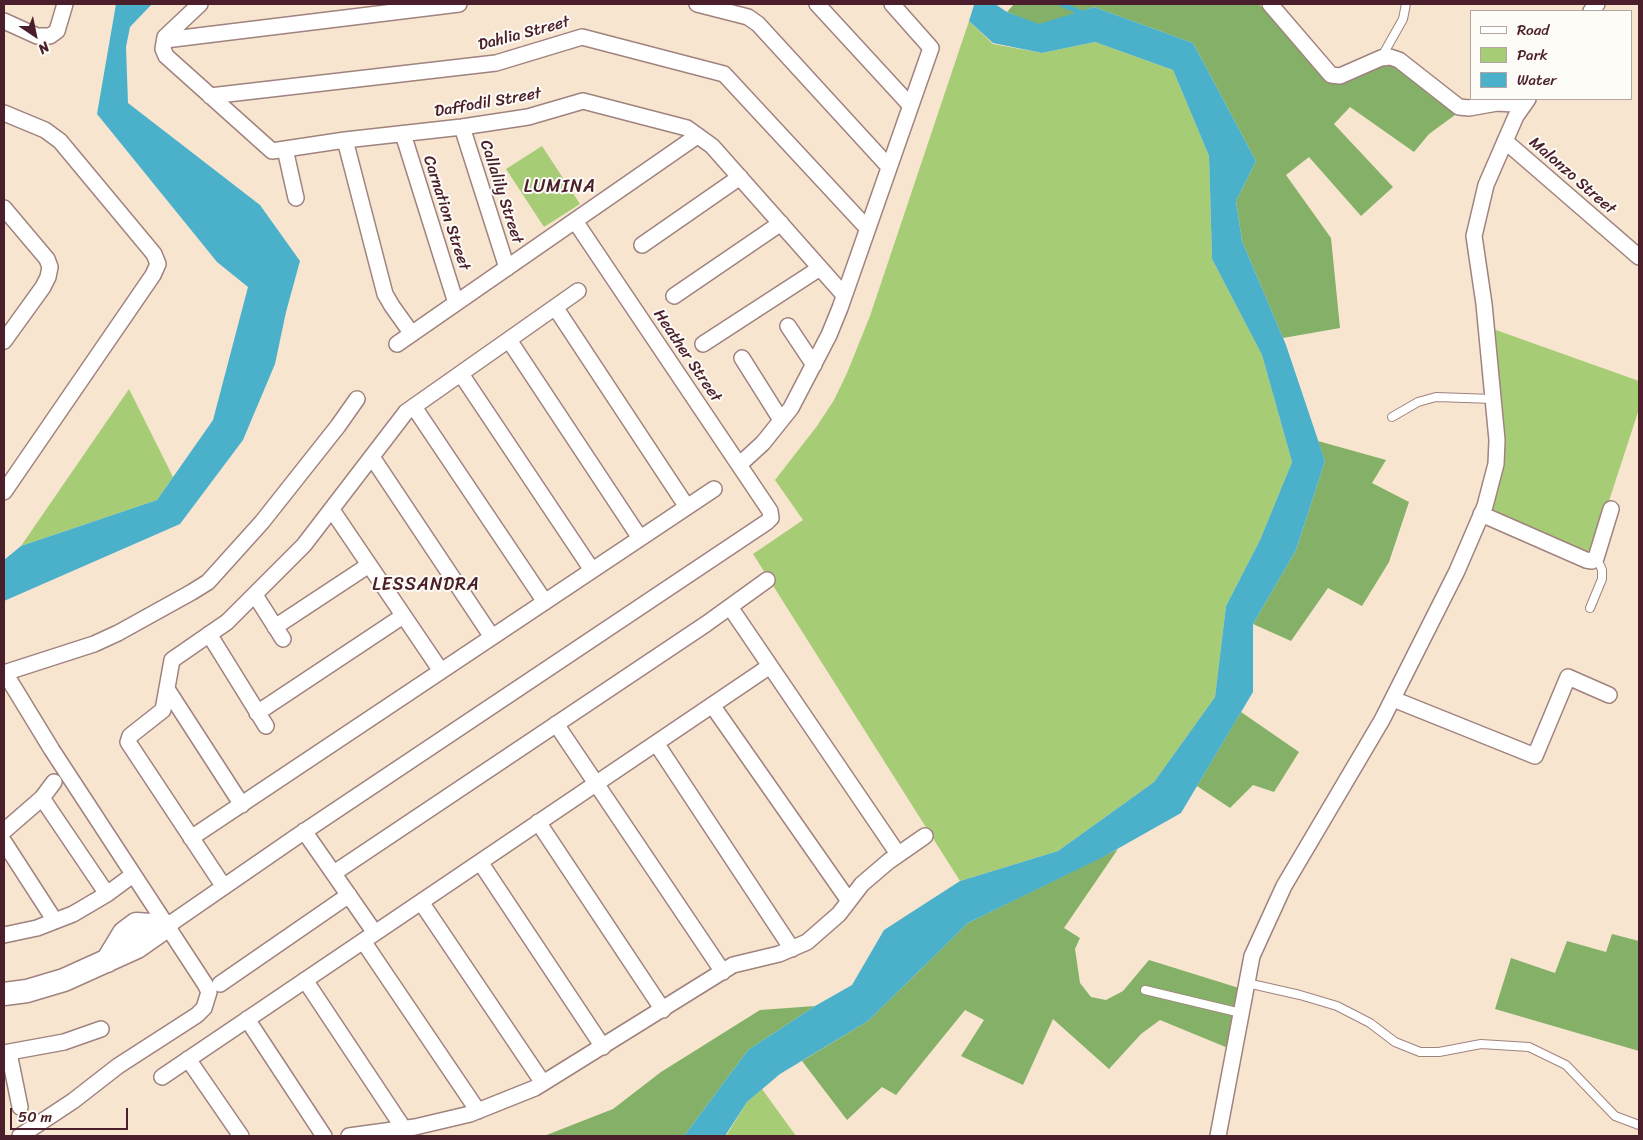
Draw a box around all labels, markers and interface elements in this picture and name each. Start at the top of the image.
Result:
north arrow [10,10,60,60]
legend [1470,10,1633,100]
street label: Dahlia Street [476,13,572,55]
text: Road [1517,17,1549,43]
text: N [33,35,55,61]
text: Park [1517,42,1548,68]
text: Water [1517,67,1557,93]
street label: Daffodil Street [433,84,543,122]
street label: Malonzo Street [1525,133,1619,219]
street label: Callalily Street [475,138,527,246]
street label: Carnation Street [418,153,474,273]
district label: LUMINA [523,176,597,198]
street label: Heather Street [649,306,725,406]
district label: LESSANDRA [372,574,480,596]
scale bar [12,1098,130,1130]
text: 50 m [18,1104,52,1130]

